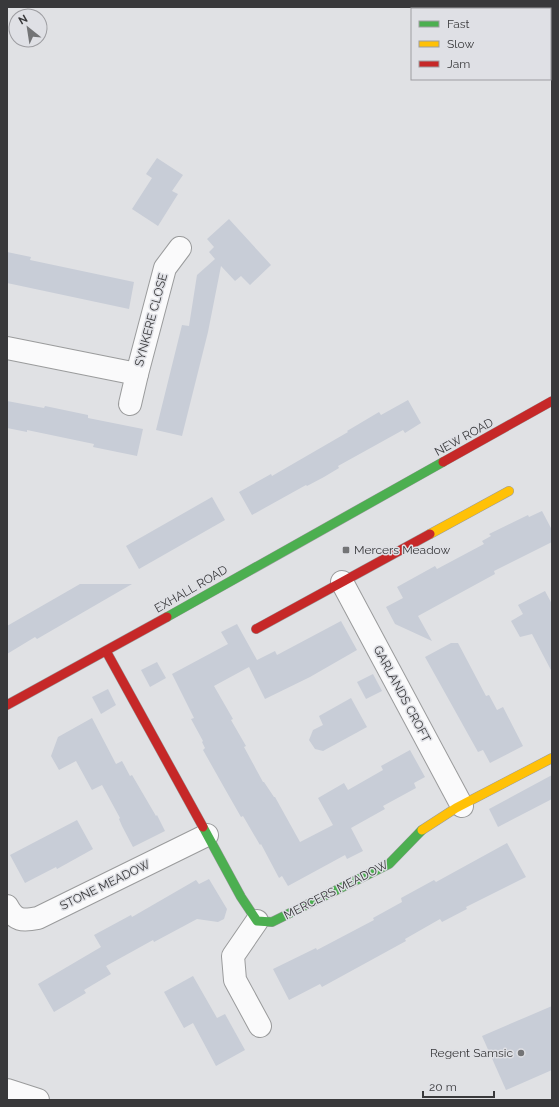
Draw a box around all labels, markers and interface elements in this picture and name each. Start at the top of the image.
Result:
north arrow [8,8,48,48]
legend [411,8,551,80]
text: N [16,12,30,28]
text: Fast [447,17,470,31]
text: Slow [447,37,474,51]
text: Jam [447,57,470,71]
street label: SYNKERE CLOSE [132,272,170,368]
street label: NEW ROAD [432,415,496,459]
place label: Mercers Meadow [354,543,451,557]
marker: Mercers Meadow [341,545,351,555]
street label: EXHALL ROAD [152,562,230,616]
street label: GARLANDS CROFT [371,643,434,745]
street label: STONE MEADOW [58,857,153,913]
street label: MERCERS MEADOW [282,857,391,922]
place label: Regent Samsic [430,1046,513,1060]
marker: Regent Samsic [516,1048,526,1058]
scale bar [423,1073,494,1099]
text: 20 m [429,1080,457,1094]

